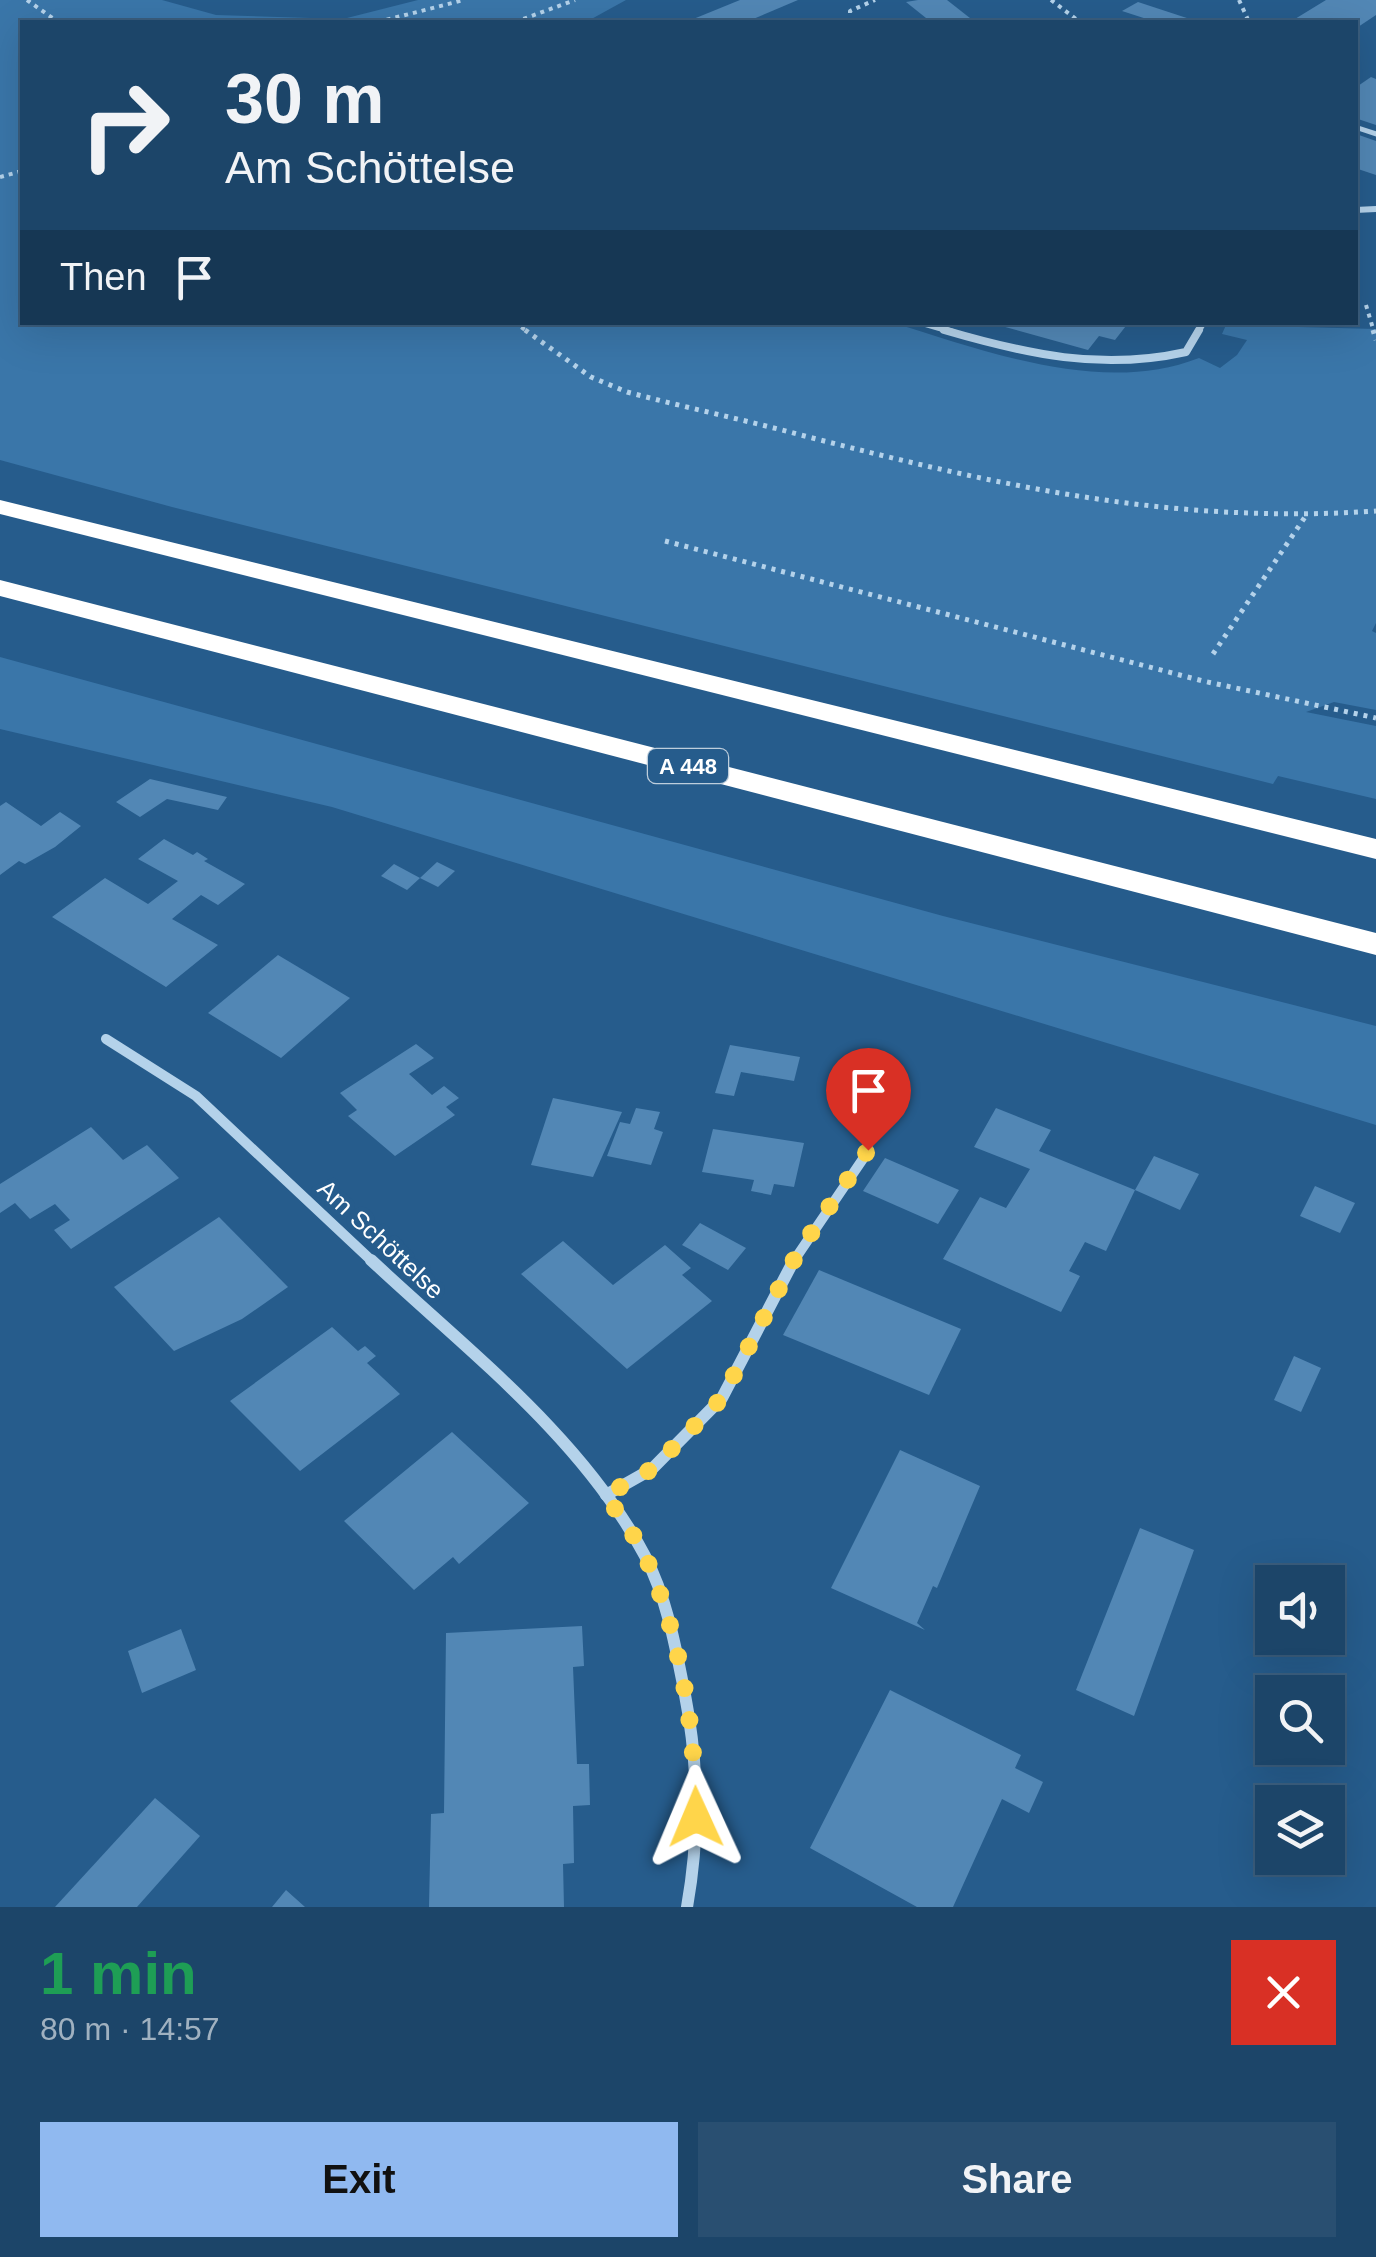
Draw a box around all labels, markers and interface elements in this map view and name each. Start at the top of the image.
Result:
icon: right [60,60,190,190]
text: 30 m [225,60,385,138]
text: Am Schöttelse [225,142,515,193]
icon: arrive [167,250,222,305]
text: Then [60,256,147,298]
road number: A 448 [648,749,728,783]
pin [826,1048,911,1151]
icon: arrive [841,1063,896,1118]
street label: Am Schöttelse [313,1174,449,1304]
map controls [1255,1565,1345,1875]
button: sound [1255,1565,1345,1655]
button: search [1255,1675,1345,1765]
position arrow [644,1765,748,1869]
button: layers [1255,1785,1345,1875]
text: 1 min [40,1940,197,2007]
button: close [1231,1940,1336,2045]
text: 80 m · 14:57 [40,2011,220,2047]
button: Exit [40,2122,678,2237]
button: Share [698,2122,1336,2237]

